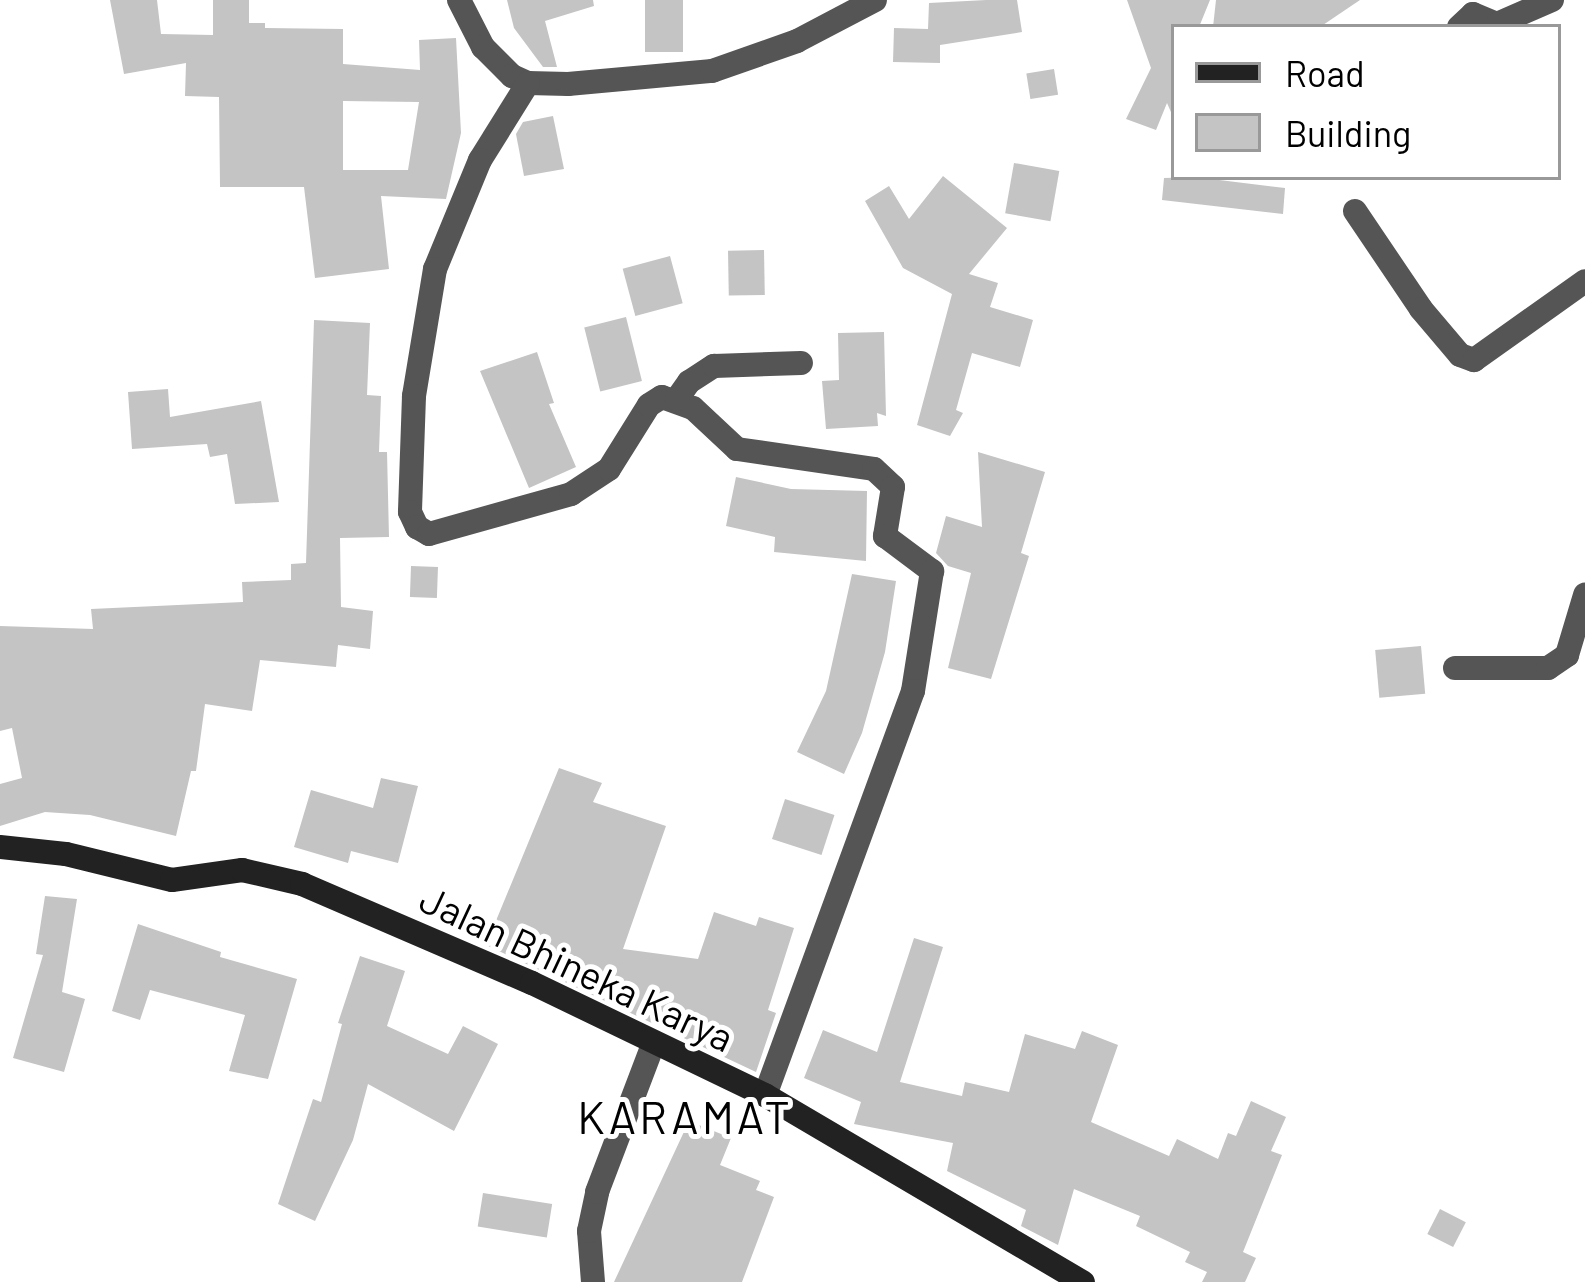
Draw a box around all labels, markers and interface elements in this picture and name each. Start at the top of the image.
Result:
legend [1171,24,1561,180]
text: Road [1285,51,1365,94]
text: Building [1285,111,1411,154]
street label: Jalan Bhineka Karya [413,875,741,1061]
district label: KARAMAT [577,1090,793,1144]

